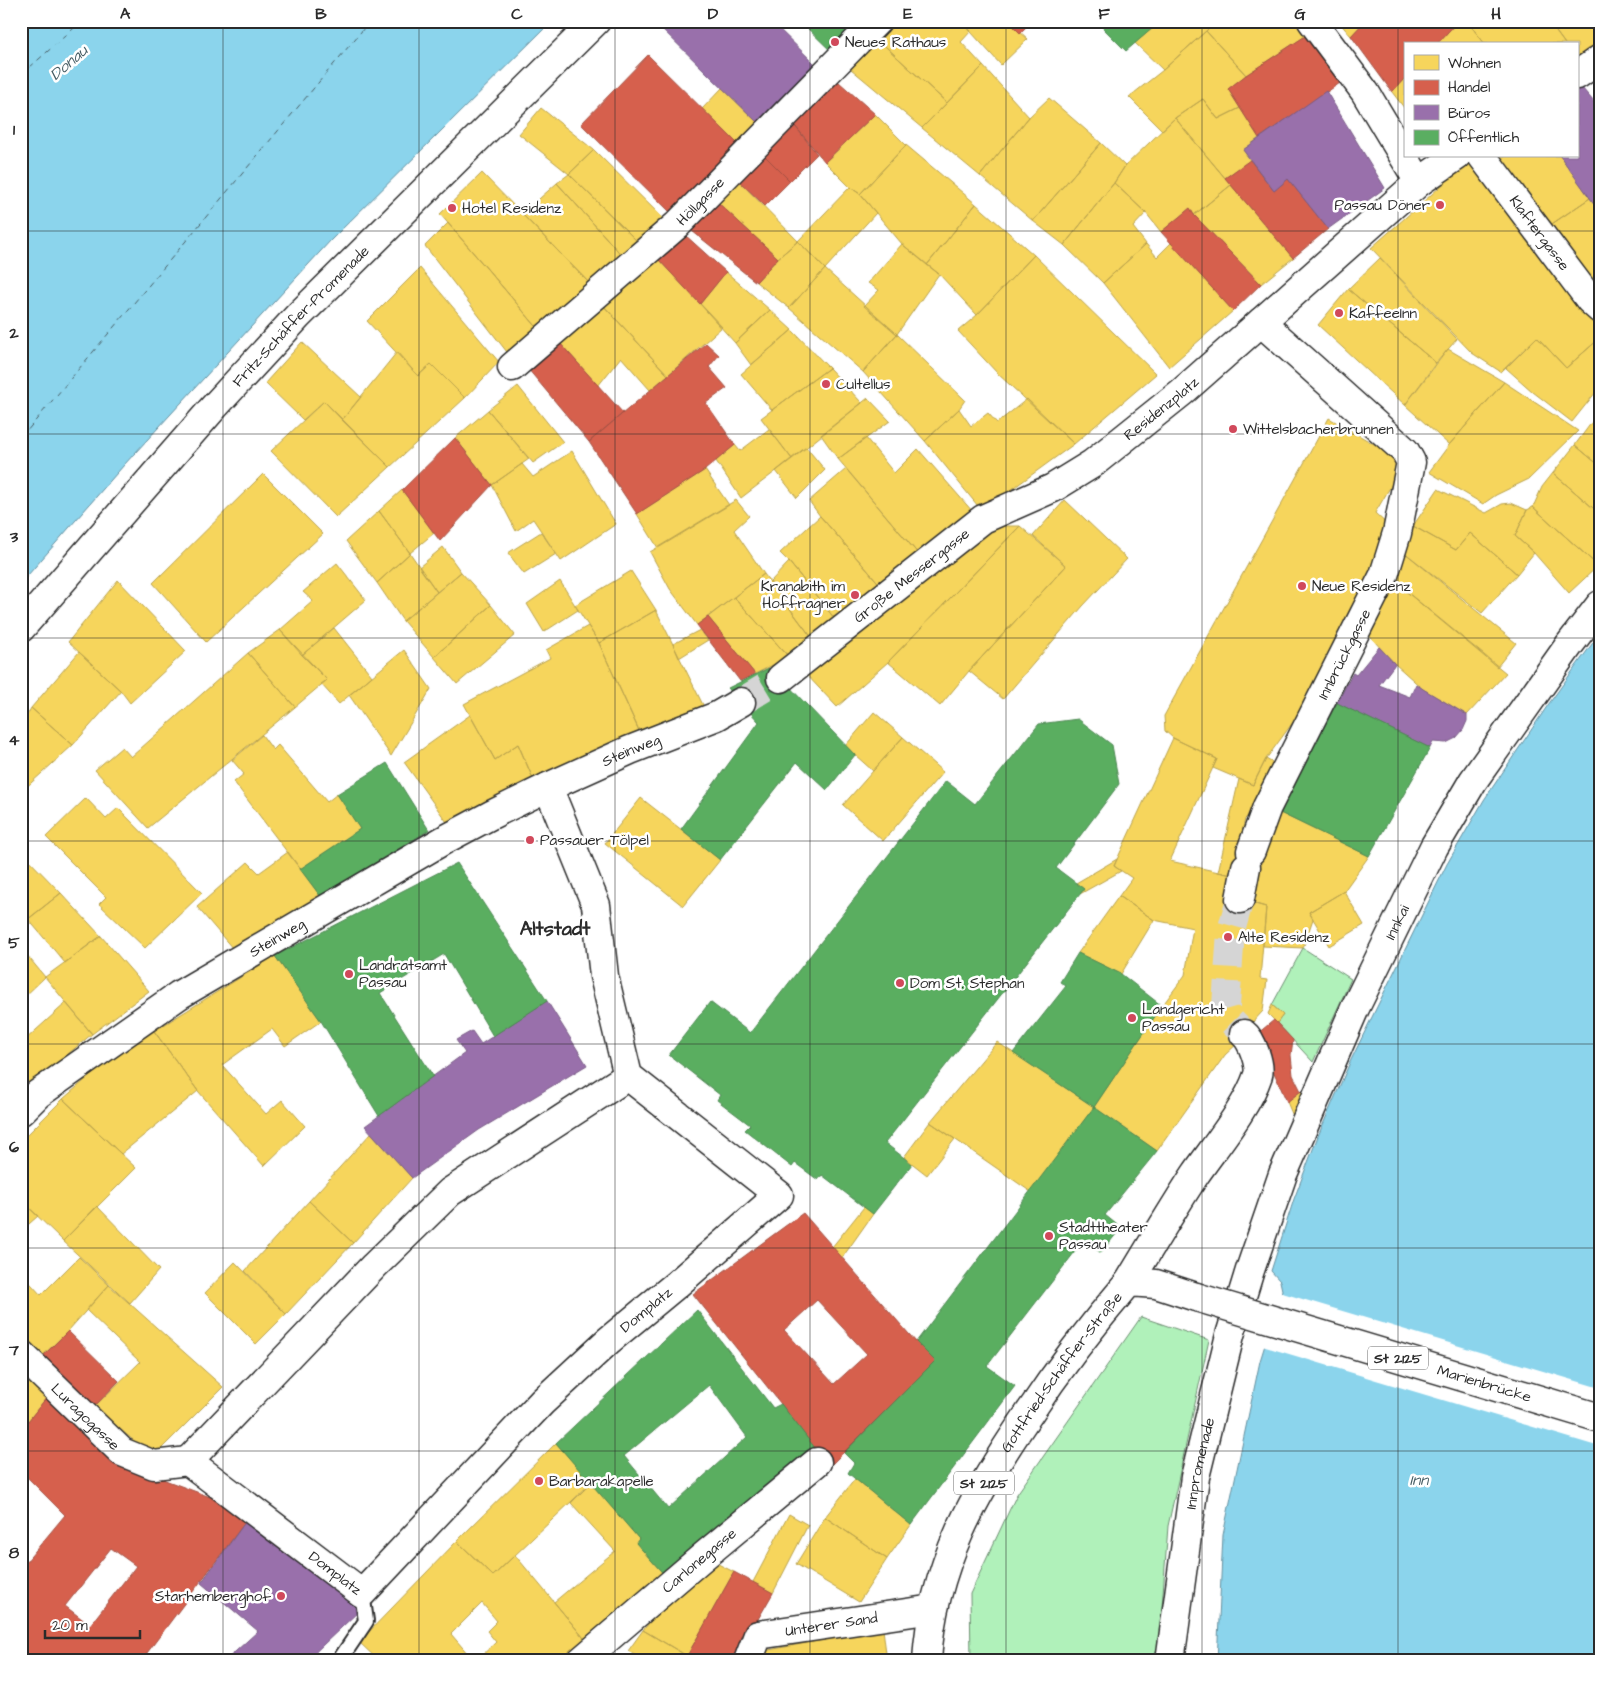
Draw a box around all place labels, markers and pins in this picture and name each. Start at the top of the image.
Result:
place label: Neues Rathaus [845,32,947,53]
marker: Neues Rathaus [829,36,841,48]
place label: Passau Döner [1334,195,1430,216]
place label: Hotel Residenz [462,198,562,219]
marker: Passau Döner [1434,199,1446,211]
marker: Hotel Residenz [446,202,458,214]
place label: KaffeeInn [1349,303,1418,324]
marker: KaffeeInn [1333,307,1345,319]
place label: Cultellus [836,374,891,395]
marker: Cultellus [820,378,832,390]
place label: Wittelsbacherbrunnen [1243,419,1394,440]
marker: Wittelsbacherbrunnen [1227,423,1239,435]
place label: Kranabith im Hoffragner [761,576,845,615]
place label: Neue Residenz [1312,576,1411,597]
marker: Neue Residenz [1296,580,1308,592]
marker: Kranabith im Hoffragner [849,589,861,601]
place label: Passauer Tölpel [540,830,649,851]
marker: Passauer Tölpel [524,834,536,846]
place label: Alte Residenz [1238,927,1330,948]
marker: Alte Residenz [1222,931,1234,943]
place label: Landratsamt Passau [359,955,447,993]
marker: Landratsamt Passau [343,968,355,980]
place label: Dom St. Stephan [910,973,1025,994]
marker: Dom St. Stephan [894,977,906,989]
place label: Landgericht Passau [1142,999,1225,1037]
marker: Landgericht Passau [1126,1012,1138,1024]
place label: Stadttheater Passau [1059,1217,1148,1255]
marker: Stadttheater Passau [1043,1230,1055,1242]
place label: Barbarakapelle [549,1471,654,1492]
marker: Barbarakapelle [533,1475,545,1487]
place label: Starhemberghof [155,1586,271,1608]
marker: Starhemberghof [275,1590,287,1602]

